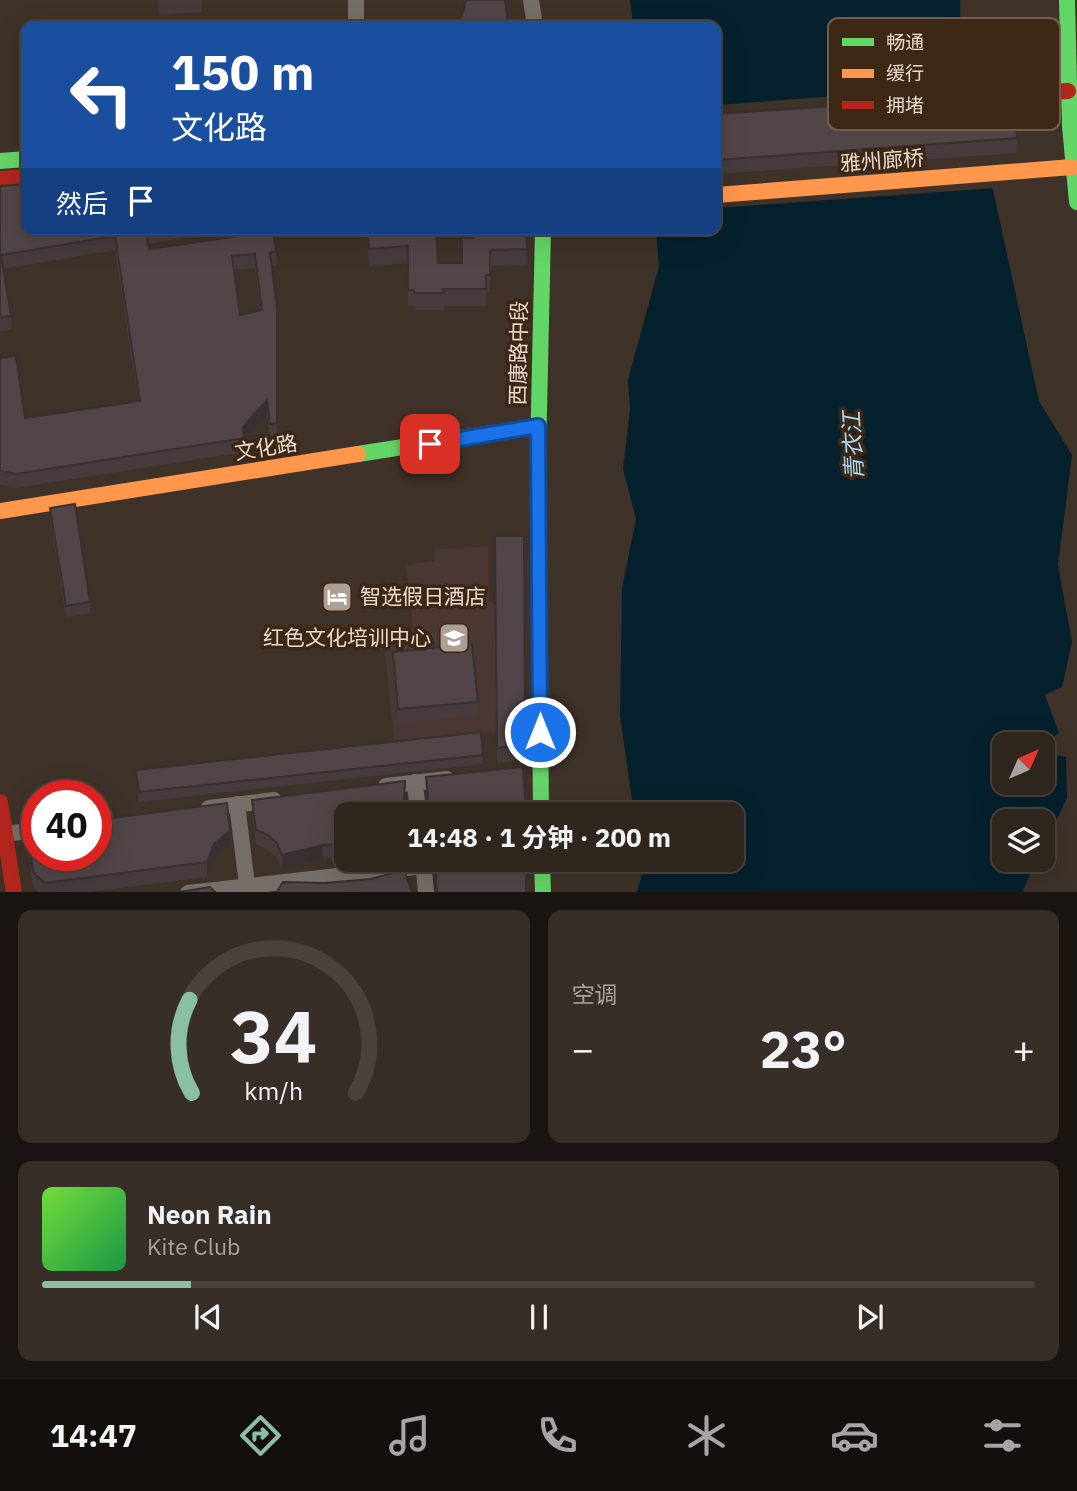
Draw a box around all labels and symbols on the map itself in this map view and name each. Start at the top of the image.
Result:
legend [828,18,1060,130]
text: 畅通 [886,30,924,54]
text: 缓行 [886,61,924,85]
text: 拥堵 [886,93,924,117]
street label: 雅州廊桥 [839,143,925,177]
street label: 西康路中段 [503,300,533,406]
water label: 青衣江 [835,408,869,481]
pin [400,414,460,474]
street label: 文化路 [233,428,299,466]
hotel icon: 智选假日酒店 [320,580,354,614]
place label: 智选假日酒店 [360,582,486,610]
school or university icon: 红色文化培训中心 [437,621,471,655]
place label: 红色文化培训中心 [263,623,431,651]
position arrow [503,695,577,769]
north arrow [992,732,1055,794]
speed limit sign: 40 [21,780,112,871]

